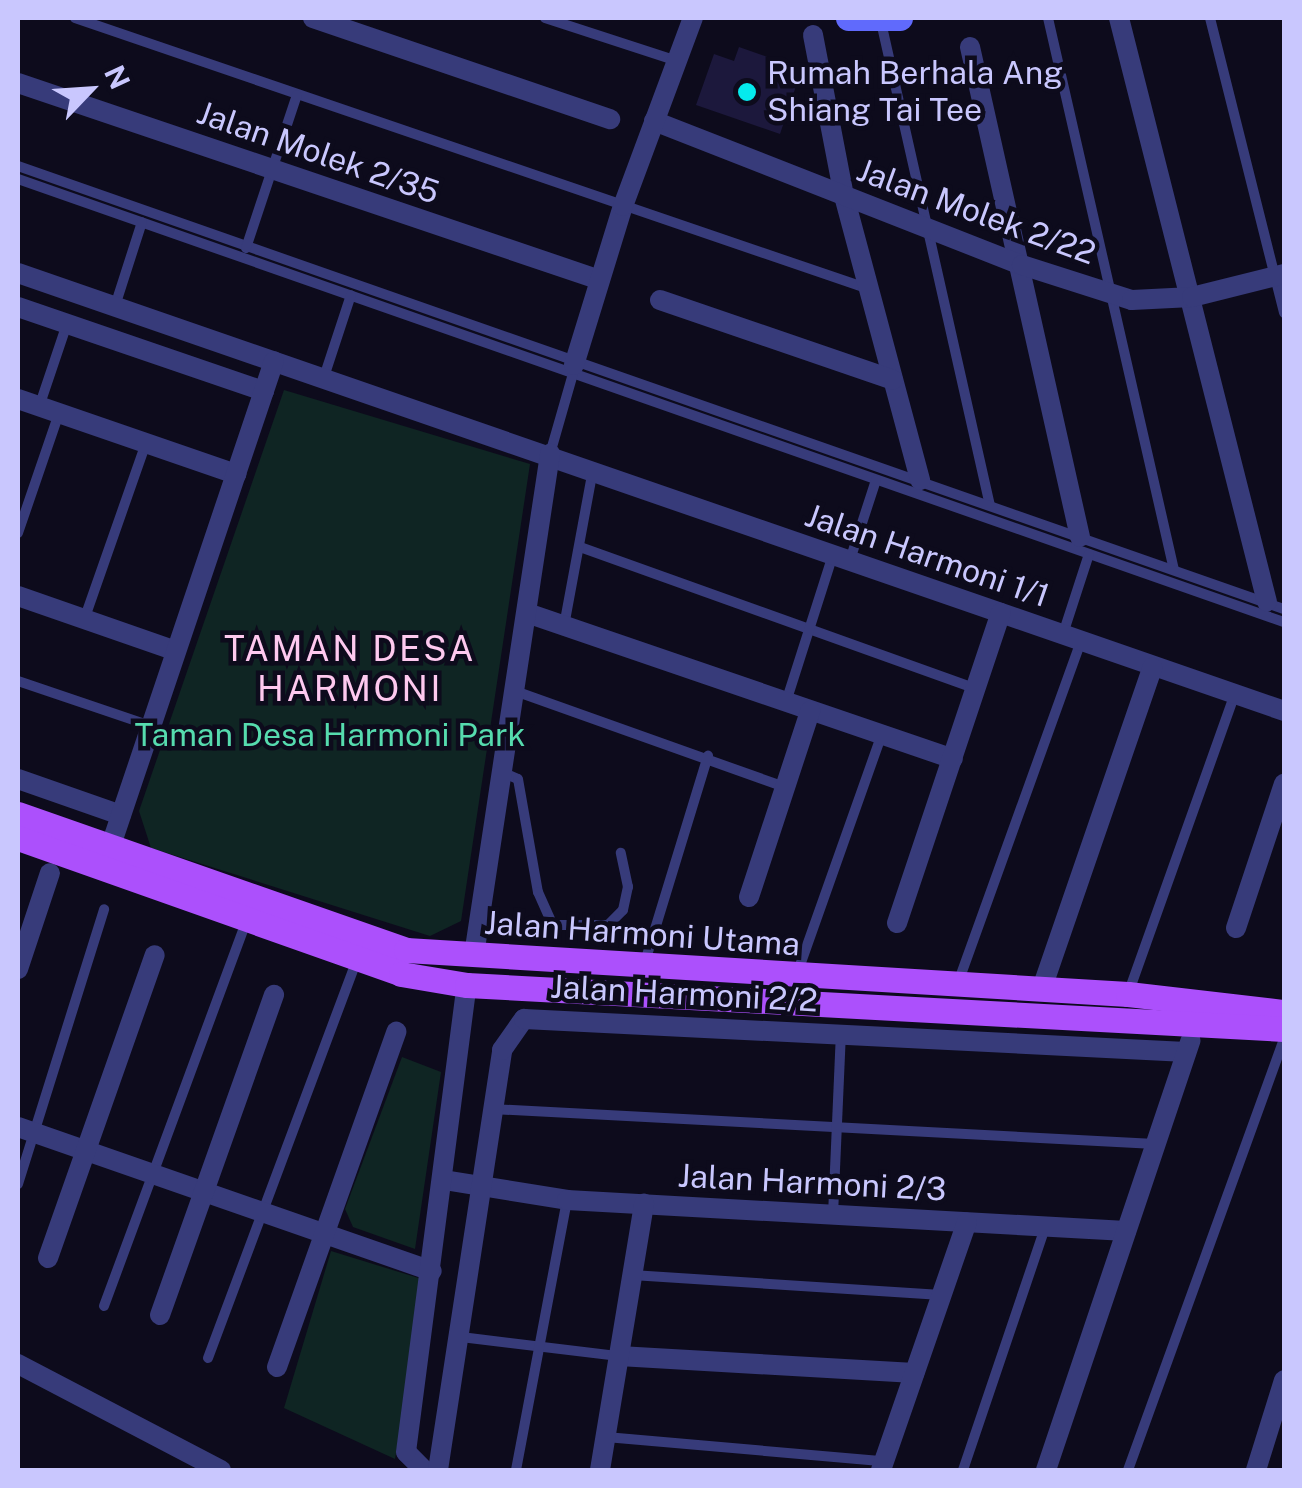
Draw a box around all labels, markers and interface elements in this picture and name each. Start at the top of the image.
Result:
north arrow [40,40,140,140]
place label: Rumah Berhala Ang Shiang Tai Tee [767,55,1063,130]
text: N [98,60,137,94]
marker: Rumah Berhala Ang Shiang Tai Tee [736,81,758,103]
street label: Jalan Molek 2/35 [192,94,444,212]
street label: Jalan Molek 2/22 [851,151,1101,273]
street label: Jalan Harmoni 1/1 [800,496,1054,616]
district label: TAMAN DESA HARMONI [224,628,476,710]
park label: Taman Desa Harmoni Park [134,716,526,754]
street label: Jalan Harmoni Utama [483,904,801,964]
street label: Jalan Harmoni 2/2 [549,968,819,1020]
street label: Jalan Harmoni 2/3 [677,1157,947,1209]

